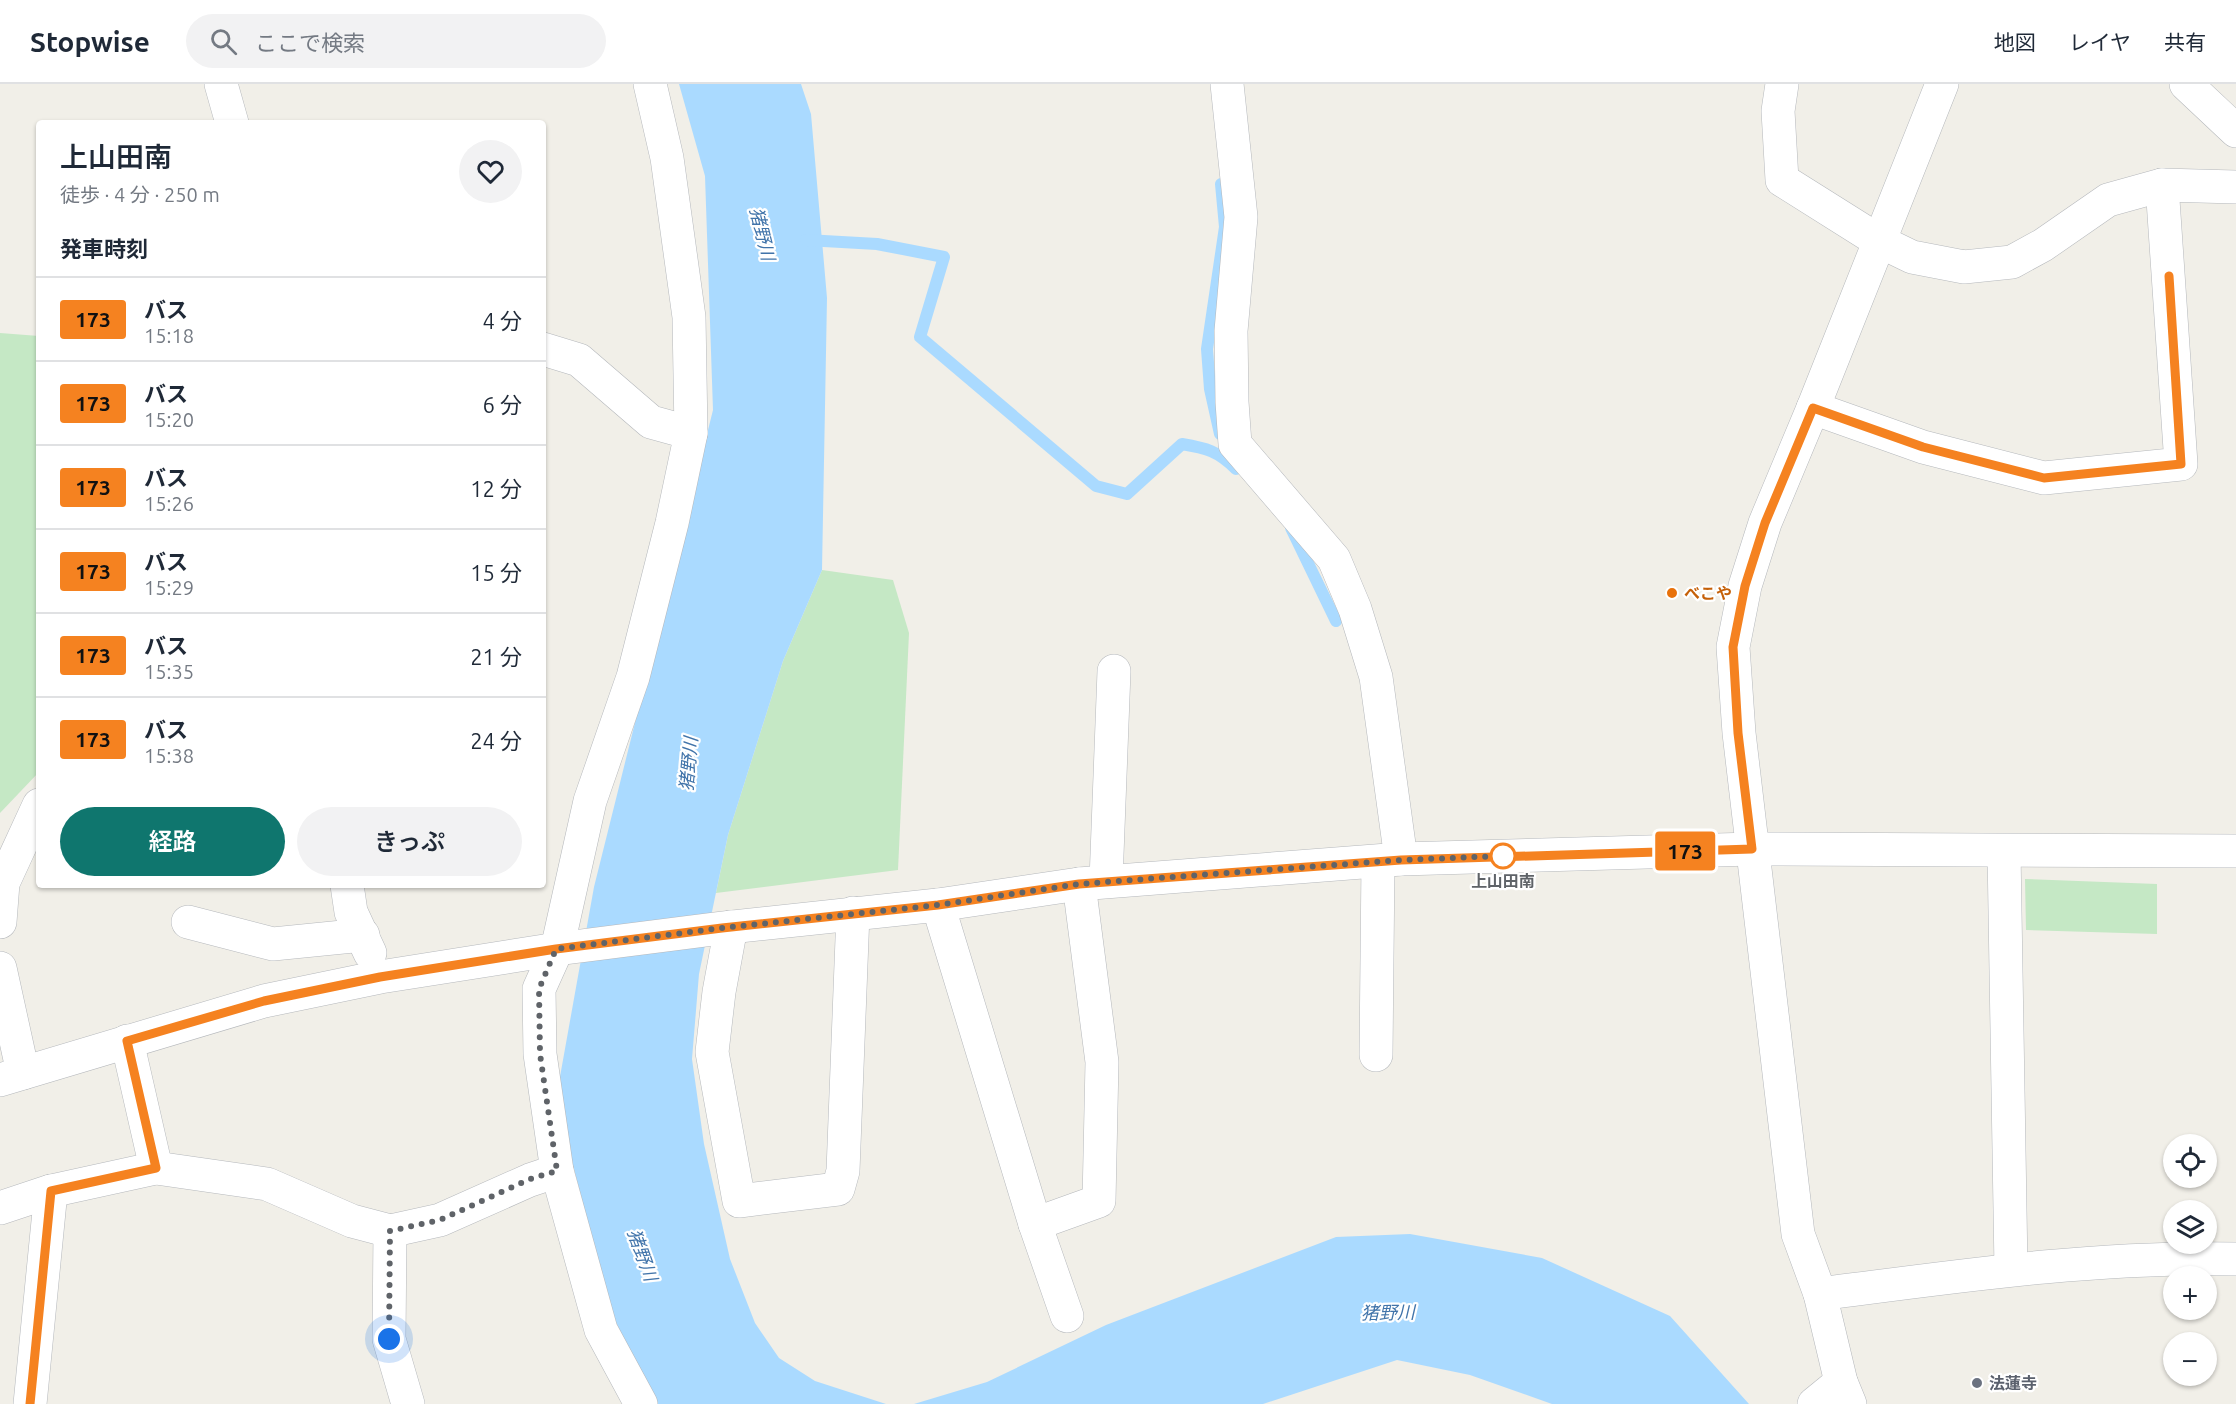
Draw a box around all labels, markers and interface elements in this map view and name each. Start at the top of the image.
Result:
search box [186,14,606,68]
icon: search [207,25,240,58]
text: Stopwise [30,26,150,57]
text: ここで検索 [255,30,365,55]
text: 地図 [1994,30,2036,54]
text: レイヤ [2069,30,2131,54]
text: 共有 [2164,30,2206,54]
button: heart [459,140,522,203]
text: 上山田南 [60,141,172,172]
text: 徒歩 · 4 分 · 250 m [60,183,220,206]
water label: 猪野川 [747,205,780,264]
text: 発車時刻 [60,236,148,261]
text: バス [144,297,188,322]
text: 173 [75,307,111,331]
text: 4 分 [483,308,522,333]
text: 15:18 [144,324,194,347]
text: バス [144,381,188,406]
text: 173 [75,391,111,415]
text: 6 分 [483,392,522,417]
text: 15:20 [144,408,194,431]
text: バス [144,465,188,490]
text: 173 [75,475,111,499]
text: 12 分 [470,476,522,501]
text: 15:26 [144,492,194,515]
text: バス [144,549,188,574]
text: 173 [75,559,111,583]
text: 15 分 [470,560,522,585]
text: 15:29 [144,576,194,599]
place label: べこや [1684,584,1732,602]
marker: べこや [1665,586,1679,600]
text: バス [144,633,188,658]
text: 173 [75,643,111,667]
text: 21 分 [470,644,522,669]
text: 15:35 [144,660,194,683]
text: バス [144,717,188,742]
text: 173 [75,727,111,751]
text: 24 分 [470,728,522,753]
water label: 猪野川 [676,734,700,792]
text: 15:38 [144,744,194,767]
button: 経路 [60,807,285,876]
button: きっぷ [297,807,522,876]
line badge: 173 [1650,832,1720,870]
text: 173 [1667,839,1703,863]
marker: 上山田南 [1490,843,1516,869]
place label: 上山田南 [1471,872,1535,890]
map controls [2163,1134,2217,1386]
button: locate [2163,1134,2217,1188]
button: layers [2163,1200,2217,1254]
water label: 猪野川 [624,1226,662,1285]
button: + [2163,1266,2217,1320]
water label: 猪野川 [1361,1301,1417,1322]
your location [374,1324,404,1354]
button: − [2163,1332,2217,1386]
place label: 法蓮寺 [1989,1374,2037,1392]
marker: 法蓮寺 [1970,1376,1984,1390]

